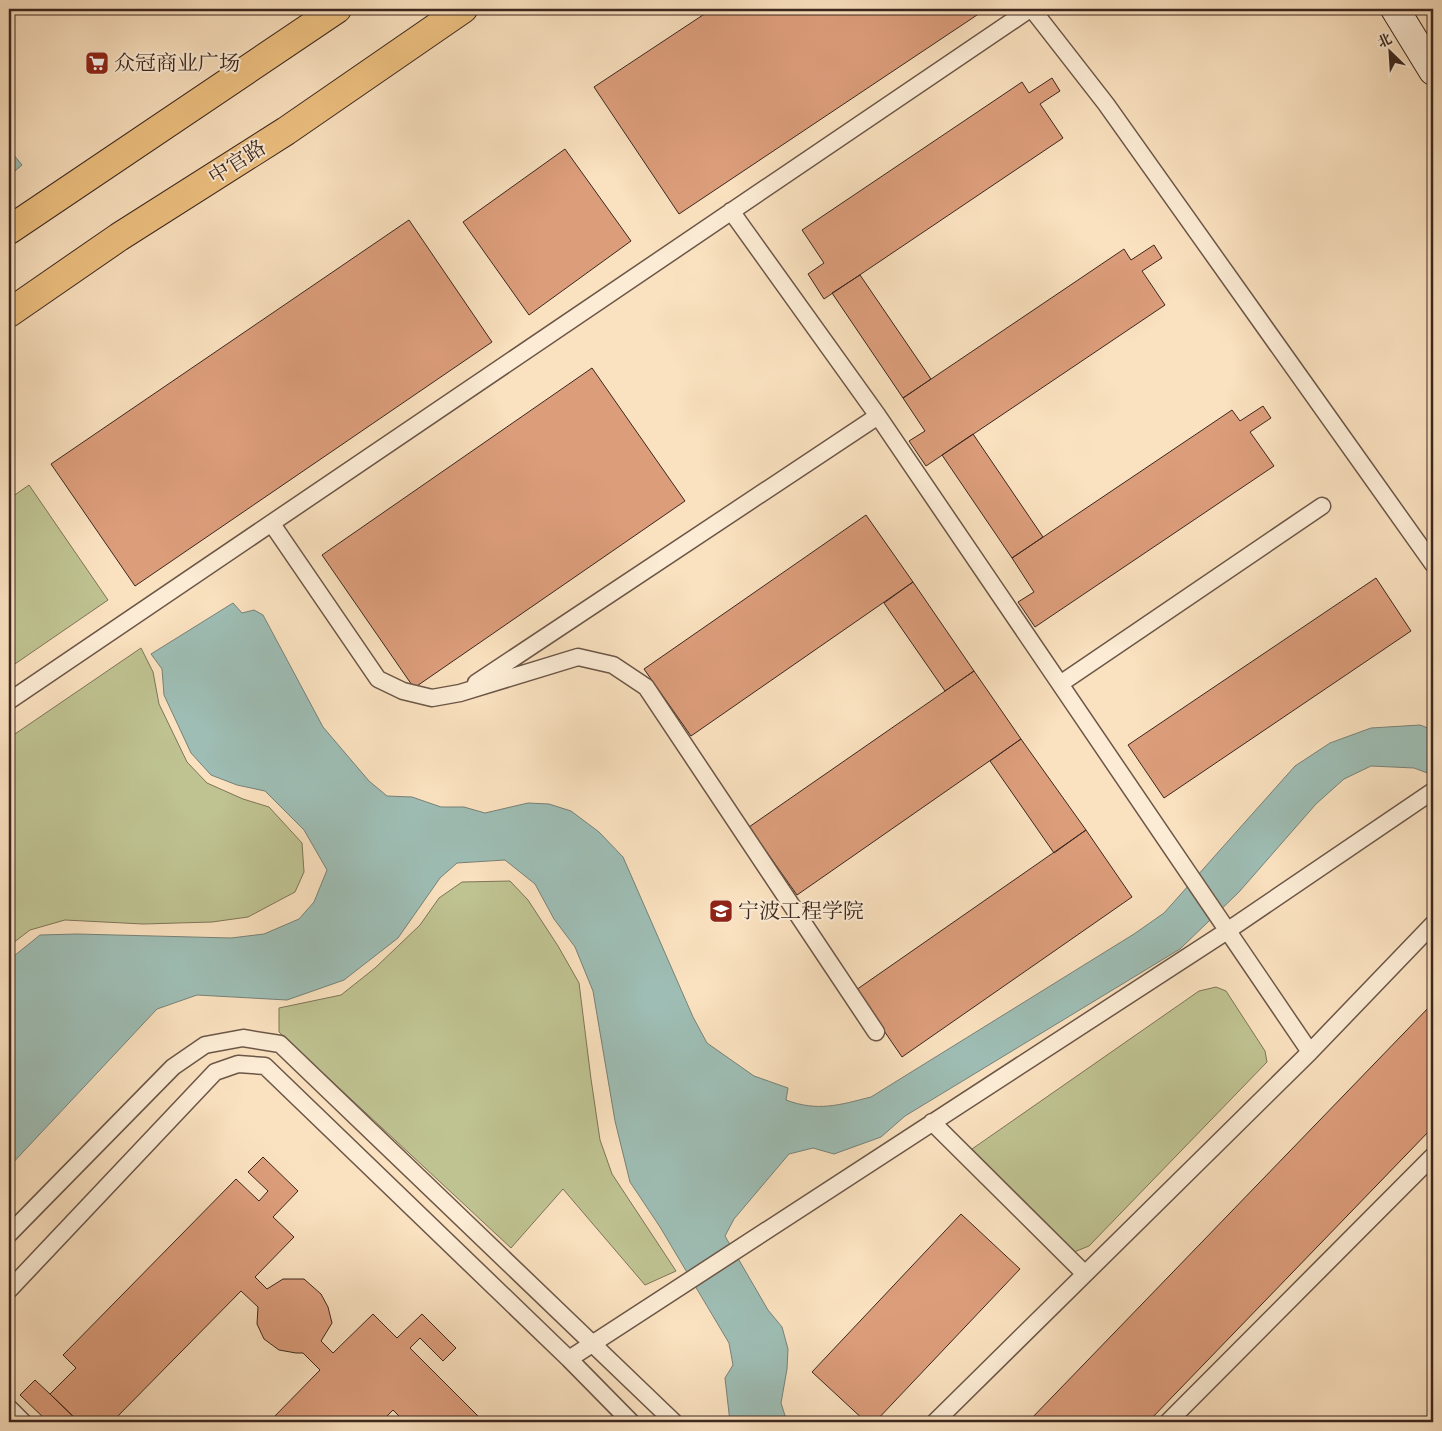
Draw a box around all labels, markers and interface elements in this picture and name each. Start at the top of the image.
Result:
north arrow [1364,28,1414,78]
text: 北 [1375,30,1395,52]
supermarket icon: 众冠商业广场 [84,50,110,76]
place label: 众冠商业广场 [114,51,240,77]
street label: 中官路 [204,135,271,191]
school or university icon: 宁波工程学院 [708,898,734,924]
place label: 宁波工程学院 [738,899,864,925]

